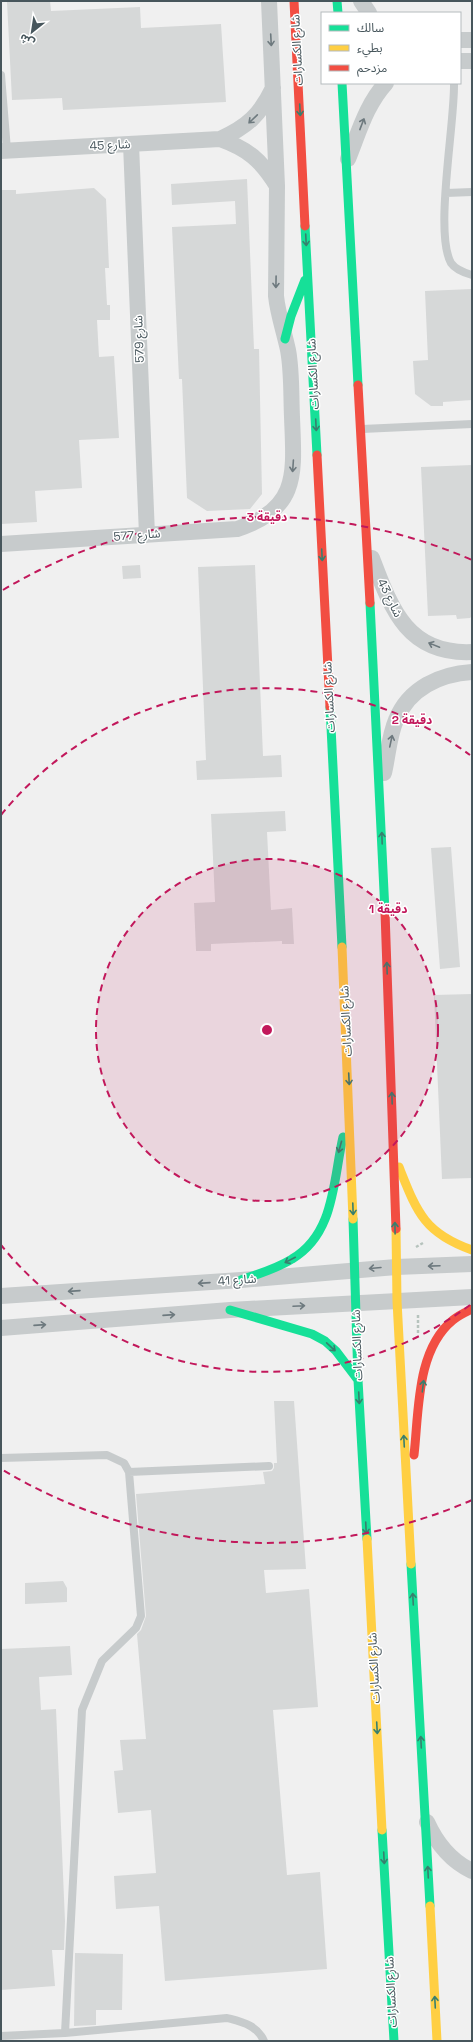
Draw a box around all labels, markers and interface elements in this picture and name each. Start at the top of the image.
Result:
north arrow [12,12,52,52]
legend [321,12,461,84]
street label: شارع الكسارات [287,14,308,86]
text: سالك [357,20,384,36]
text: ش [17,31,37,50]
one-way arrow [268,33,275,46]
text: بطيء [357,40,383,58]
text: مزدحم [357,60,387,77]
one-way arrow [296,103,303,116]
one-way arrow [248,114,258,123]
one-way arrow [358,118,366,130]
street label: شارع 45 [89,136,131,155]
one-way arrow [303,233,310,246]
one-way arrow [272,275,280,288]
street label: شارع 579 [130,315,149,363]
street label: شارع الكسارات [303,338,324,410]
one-way arrow [312,418,319,431]
one-way arrow [289,459,296,472]
text: 3 دقيقة [247,509,287,525]
street label: شارع 577 [113,525,161,546]
one-way arrow [319,548,326,561]
street label: شارع 43 [373,576,406,620]
one-way arrow [428,641,440,649]
street label: شارع الكسارات [319,661,340,733]
text: 2 دقيقة [392,712,432,728]
one-way arrow [388,735,396,748]
one-way arrow [378,832,385,845]
text: 1 دقيقة [369,901,407,917]
one-way arrow [383,962,390,975]
street label: شارع الكسارات [336,985,357,1057]
centre of rings [260,1023,274,1037]
one-way arrow [345,1072,352,1085]
one-way arrow [388,1092,395,1105]
one-way arrow [336,1140,344,1153]
one-way arrow [349,1202,357,1215]
one-way arrow [391,1222,399,1235]
one-way arrow [284,1257,296,1264]
one-way arrow [428,1262,441,1269]
one-way arrow [369,1265,382,1272]
street label: شارع 41 [217,1271,257,1290]
one-way arrow [198,1279,211,1286]
one-way arrow [68,1288,81,1295]
one-way arrow [292,1303,305,1310]
street label: شارع الكسارات [348,1309,367,1381]
one-way arrow [163,1311,176,1318]
one-way arrow [33,1321,46,1328]
one-way arrow [326,1342,336,1351]
one-way arrow [419,1380,427,1393]
one-way arrow [355,1391,363,1404]
one-way arrow [401,1435,408,1448]
one-way arrow [363,1521,370,1534]
one-way arrow [409,1593,417,1606]
street label: شارع الكسارات [364,1632,385,1704]
one-way arrow [373,1721,381,1734]
one-way arrow [417,1736,424,1749]
one-way arrow [380,1851,388,1864]
one-way arrow [424,1866,431,1879]
street label: شارع الكسارات [381,1956,402,2028]
one-way arrow [431,1996,438,2009]

